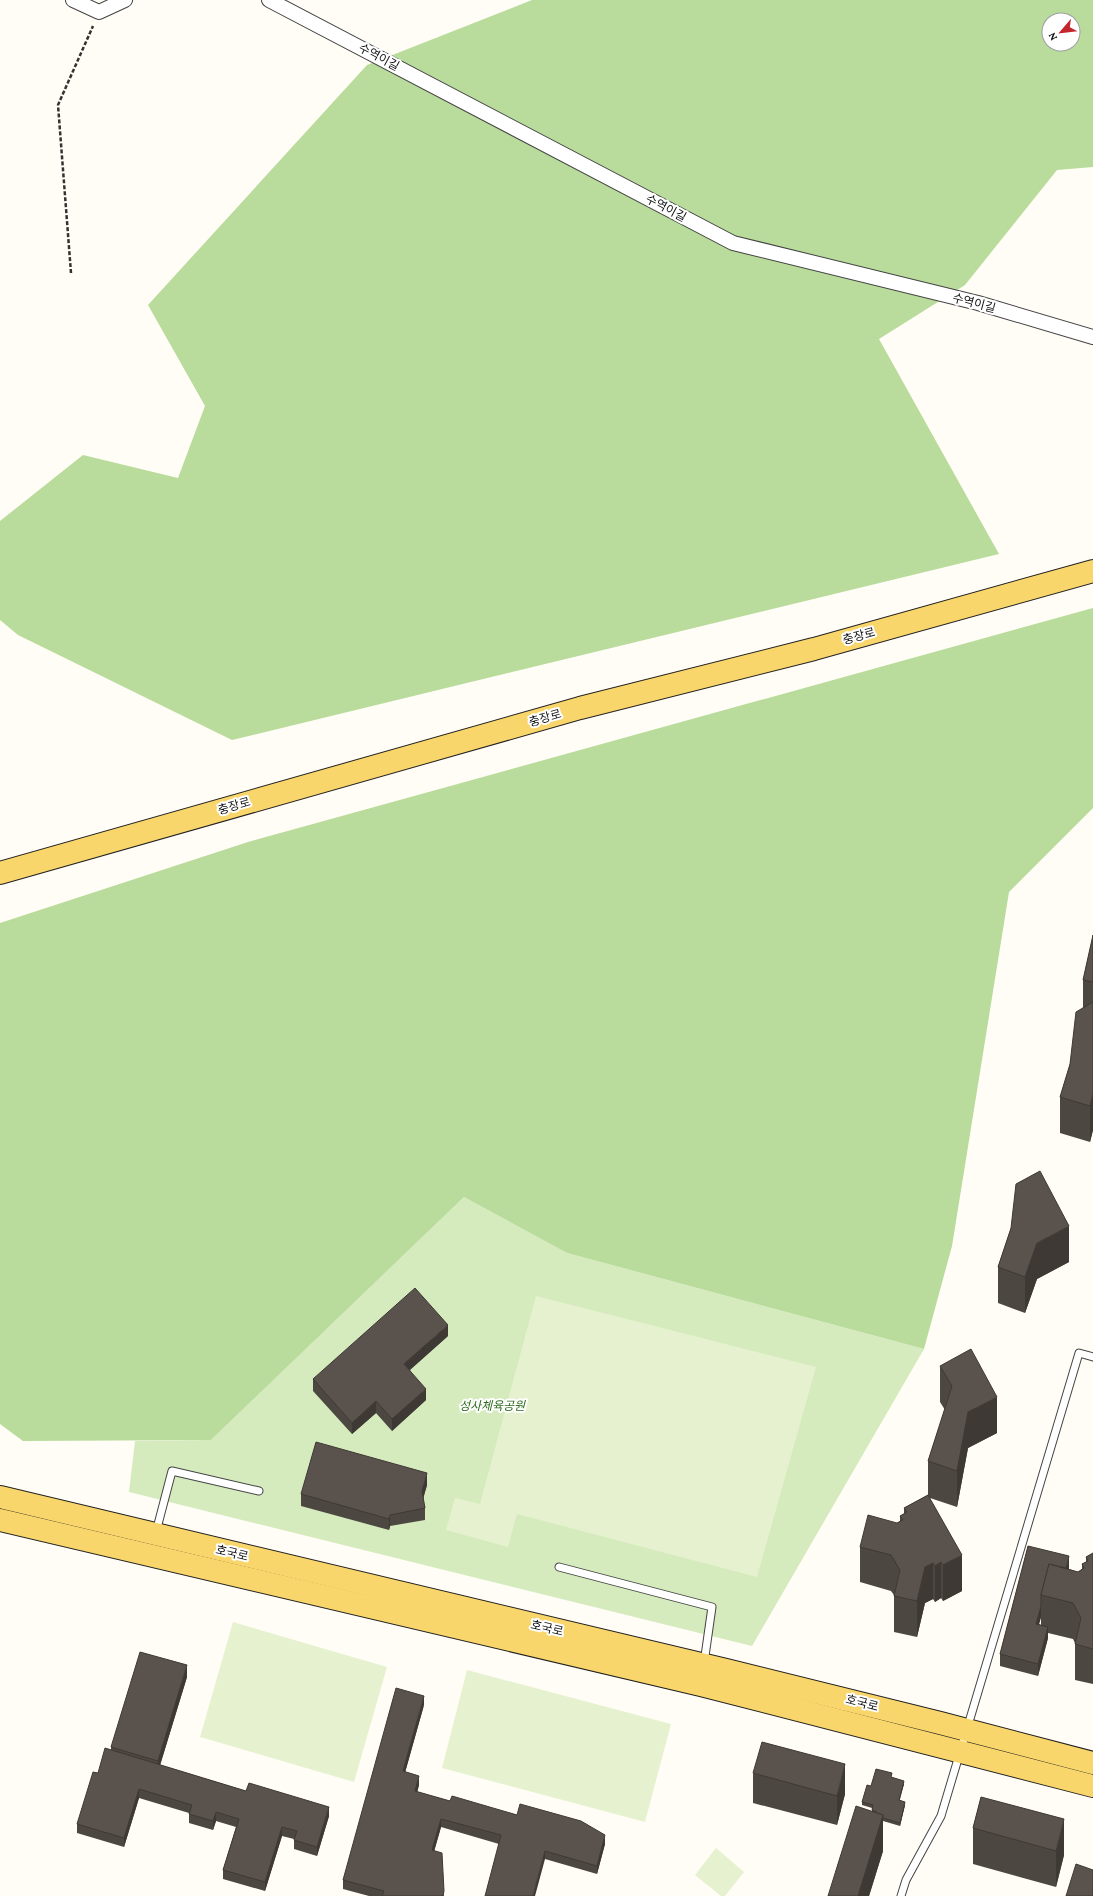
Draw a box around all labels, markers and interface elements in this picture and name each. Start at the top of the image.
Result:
north arrow [1041,12,1081,52]
text: N [1045,30,1059,43]
street label: 수역이길 [356,40,402,74]
street label: 수역이길 [643,191,689,225]
street label: 수역이길 [951,291,997,315]
street label: 충장로 [841,625,877,647]
street label: 충장로 [527,707,563,729]
street label: 충장로 [216,795,252,817]
park label: 성사체육공원 [459,1399,526,1413]
street label: 호국로 [214,1542,250,1564]
street label: 호국로 [529,1617,565,1639]
street label: 호국로 [844,1692,880,1714]

